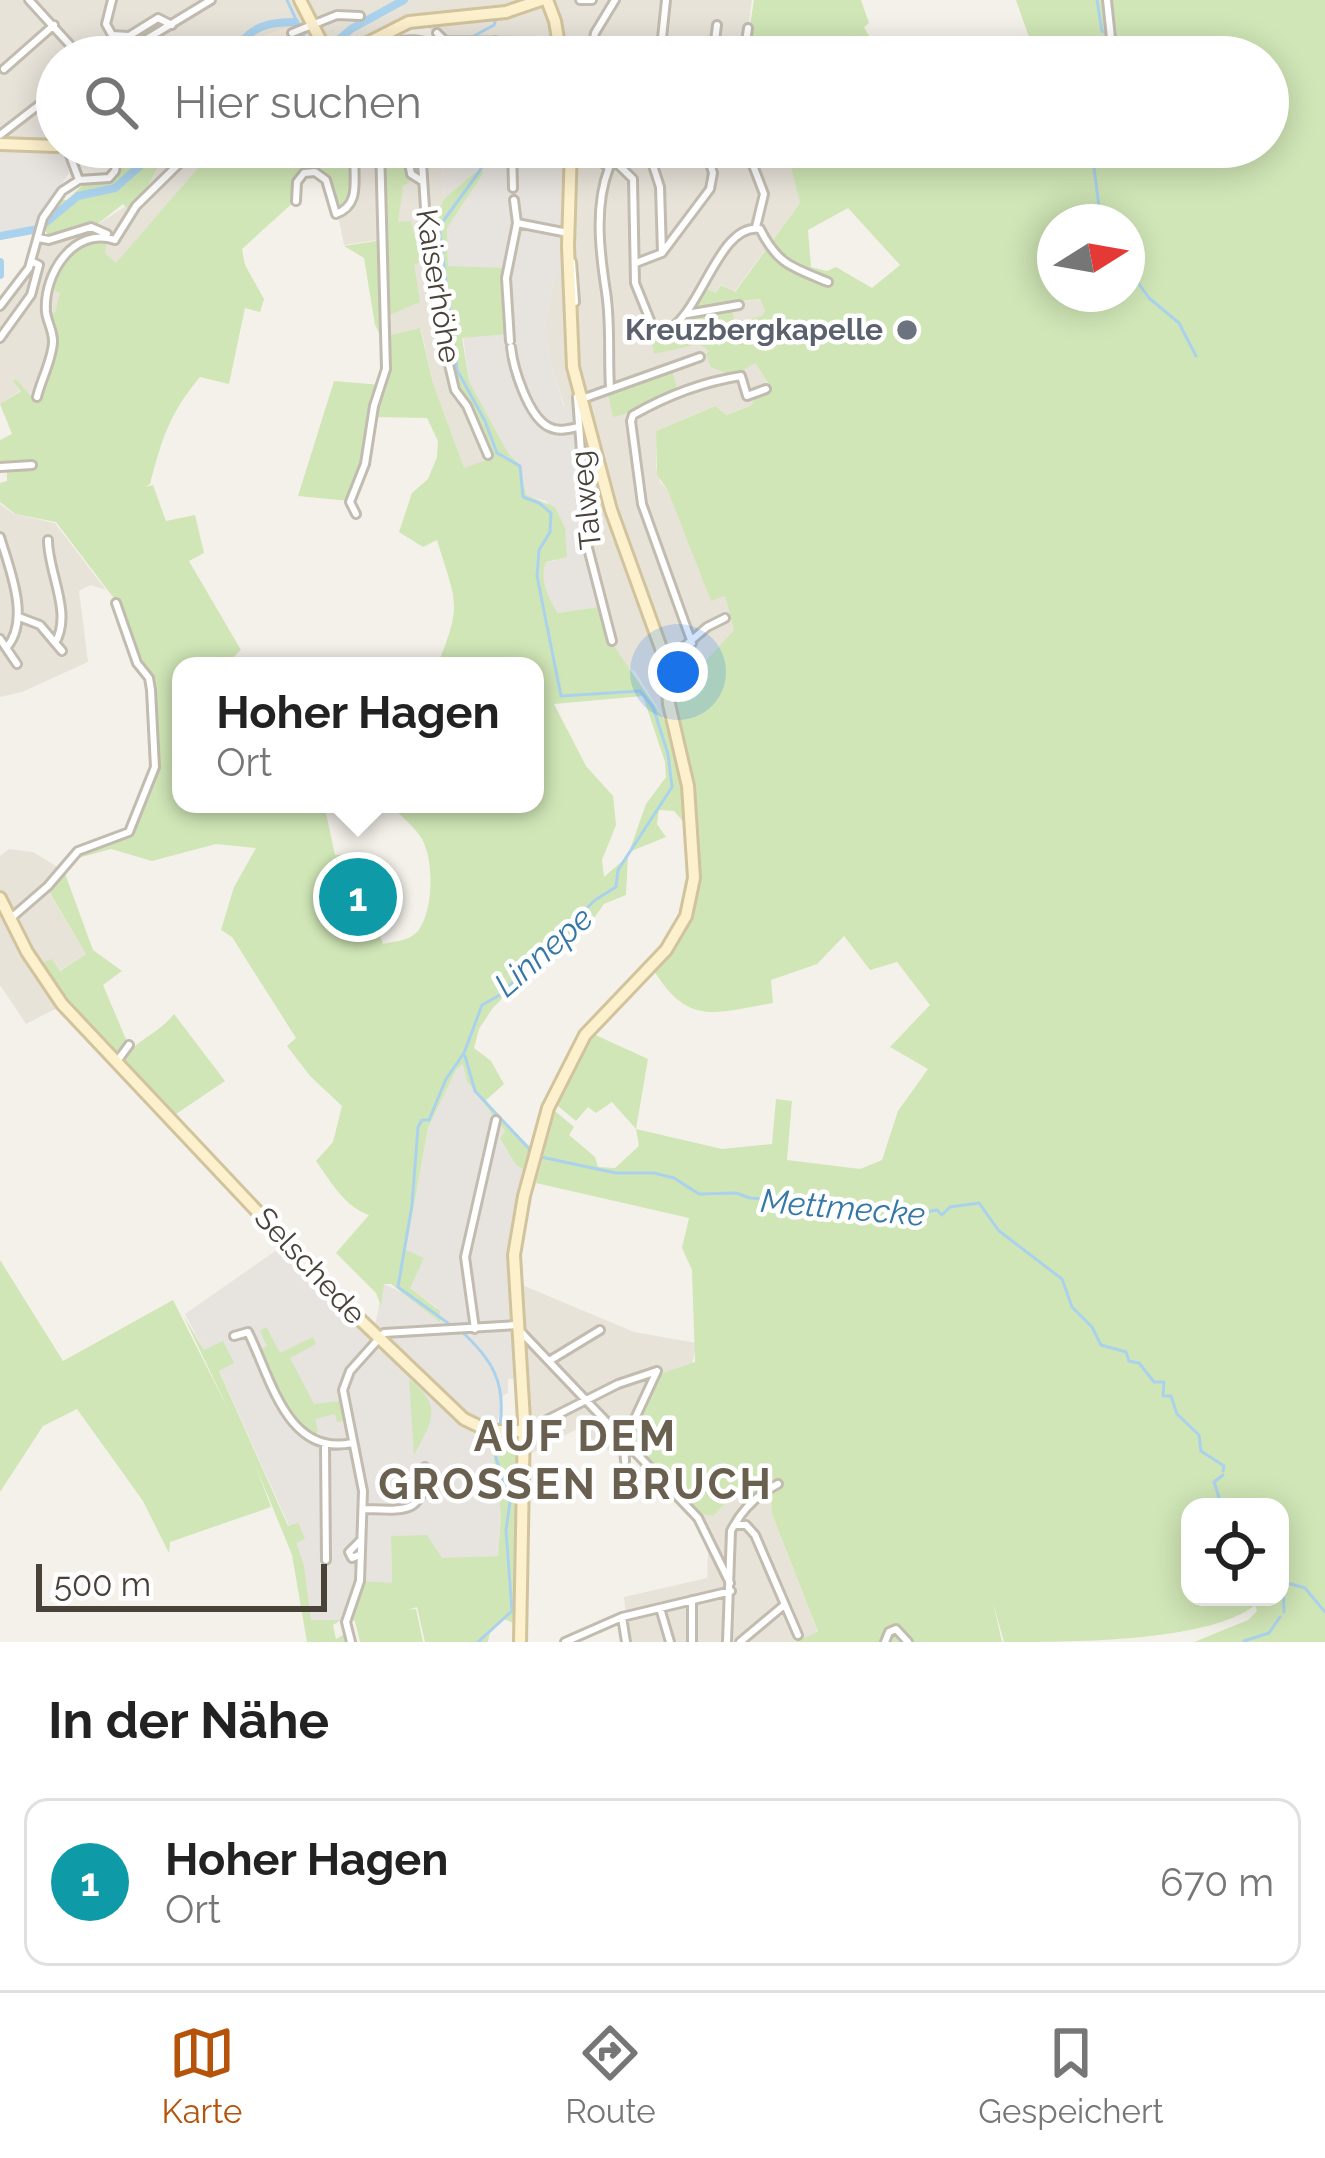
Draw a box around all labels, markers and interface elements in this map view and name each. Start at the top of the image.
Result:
search box [36,36,1289,168]
icon: search [78,69,144,135]
text: Hier suchen [174,76,422,129]
north arrow [1037,204,1145,312]
street label: Kaiserhöhe [409,207,468,365]
place label: Kreuzbergkapelle [625,312,883,347]
marker: Kreuzbergkapelle [894,317,920,343]
street label: Talweg [563,449,608,551]
your location [648,642,708,702]
popup [172,657,544,813]
text: Hoher Hagen [216,686,500,739]
text: Ort [216,739,272,785]
pin: 1 [319,852,397,942]
water label: Linnepe [486,898,600,1005]
water label: Mettmecke [759,1181,927,1234]
street label: Selschede [248,1200,373,1331]
district label: AUF DEM GROSSEN BRUCH [378,1412,774,1509]
map controls [1181,1498,1289,1606]
button: locate [1181,1498,1289,1606]
scale bar [36,1558,327,1611]
text: 500 m [54,1565,151,1604]
text: In der Nähe [48,1690,329,1750]
text: Hoher Hagen [165,1833,449,1886]
text: 1 [80,1859,100,1905]
text: 670 m [1160,1859,1274,1905]
text: Ort [165,1886,221,1932]
tab: Karte [161,2020,242,2131]
tab: Route [565,2020,656,2131]
tab: Gespeichert [978,2020,1164,2131]

